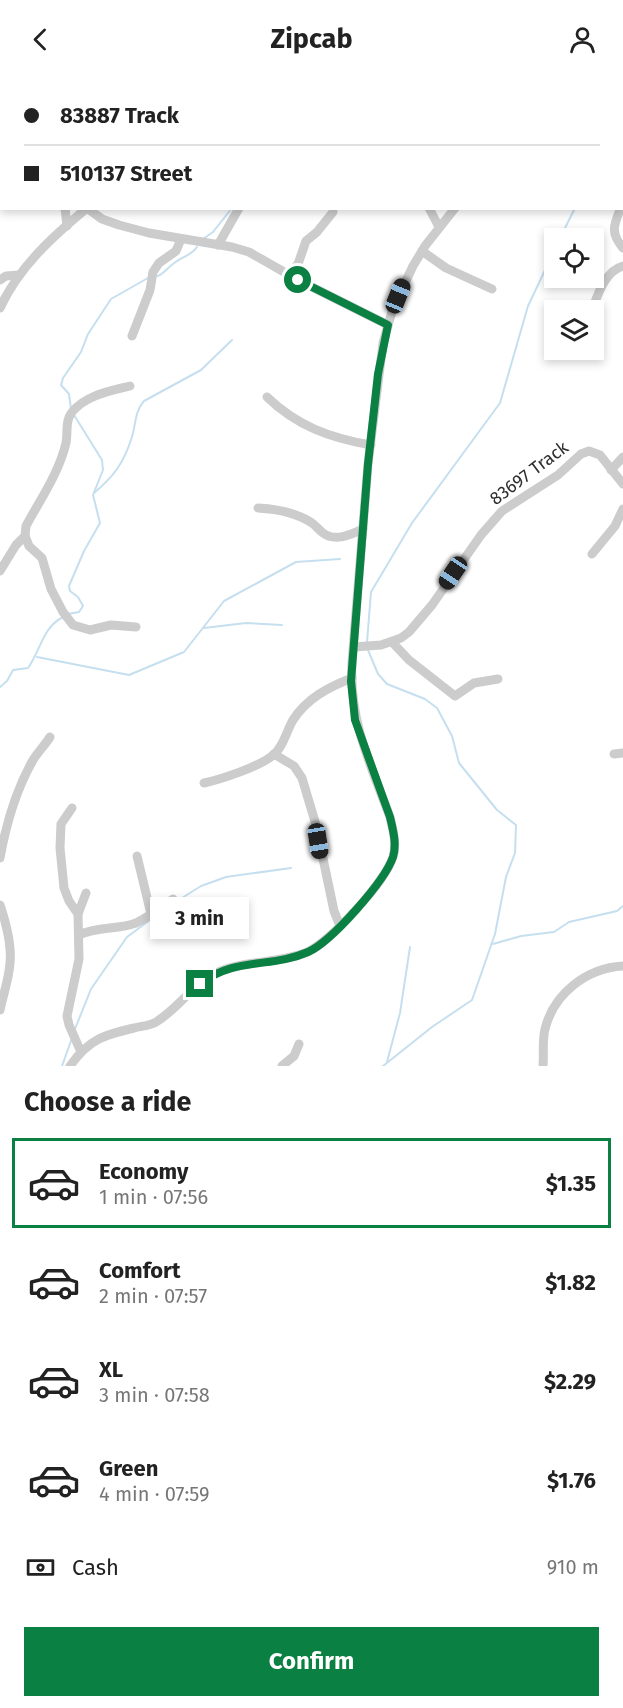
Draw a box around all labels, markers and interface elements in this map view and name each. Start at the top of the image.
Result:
icon: back [24,23,57,56]
text: Zipcab [271,23,353,55]
icon: person [566,23,599,56]
text: 83887 Track [60,102,179,129]
text: 510137 Street [60,160,192,187]
map controls [544,228,604,360]
button: locate [544,228,604,288]
route start [284,266,311,293]
car [383,276,413,316]
button: layers [544,300,604,360]
street label: 83697 Track [485,436,573,510]
car [435,553,471,593]
car [306,822,330,860]
callout: 3 min [150,897,250,939]
text: 3 min [175,906,224,930]
route end [186,970,213,997]
text: Choose a ride [24,1086,191,1118]
icon: car [27,1156,81,1210]
text: Economy [99,1158,188,1185]
text: $1.35 [546,1170,596,1197]
text: 1 min · 07:56 [99,1185,208,1209]
icon: car [27,1255,81,1309]
text: Comfort [99,1257,180,1284]
text: $1.82 [545,1269,596,1296]
text: 2 min · 07:57 [99,1284,207,1308]
icon: car [27,1354,81,1408]
text: XL [99,1356,123,1383]
text: $2.29 [544,1368,596,1395]
text: 3 min · 07:58 [99,1383,210,1407]
icon: car [27,1453,81,1507]
text: Green [99,1455,158,1482]
text: $1.76 [547,1467,596,1494]
text: 4 min · 07:59 [99,1482,210,1506]
icon: cash [24,1551,57,1584]
text: Cash [72,1554,119,1581]
text: 910 m [547,1555,599,1579]
button: Confirm [24,1627,599,1696]

